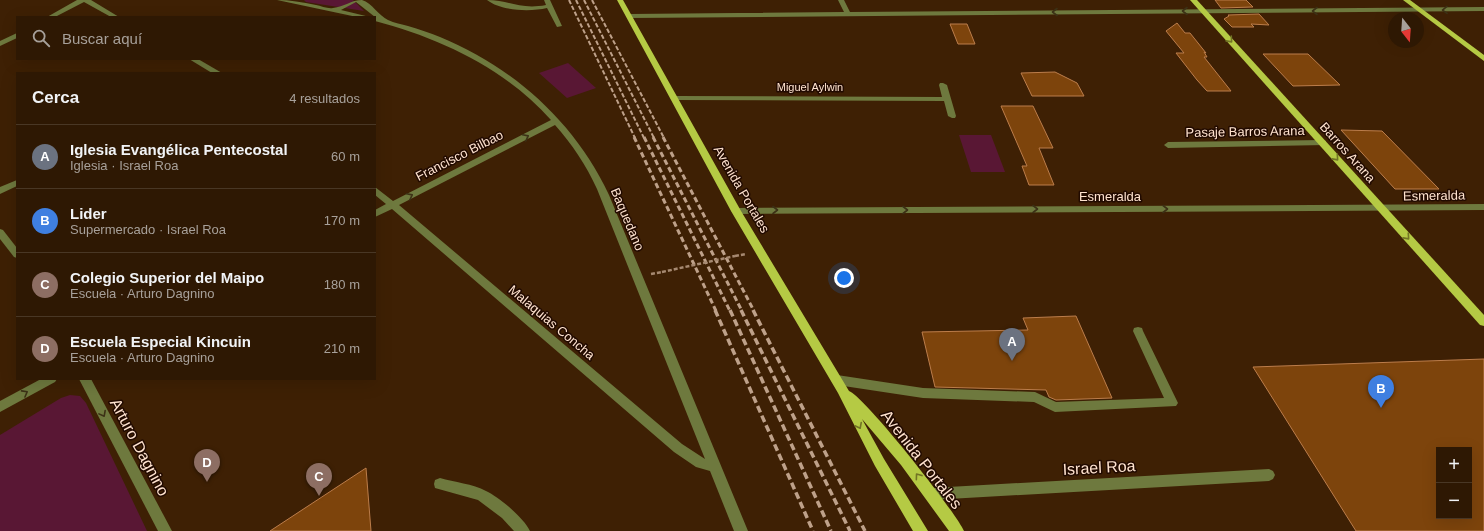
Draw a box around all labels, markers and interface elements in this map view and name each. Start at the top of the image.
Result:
one-way arrow [1442,6,1448,14]
one-way arrow [1182,7,1188,16]
one-way arrow [1312,7,1318,15]
one-way arrow [1052,8,1058,17]
north arrow [1388,12,1424,48]
search box [16,16,376,60]
icon: search [30,27,52,49]
text: Buscar aquí [62,30,142,47]
one-way arrow [1225,35,1232,43]
street label: Miguel Aylwin [777,81,843,93]
text: Cerca [32,88,79,107]
text: 4 resultados [289,91,360,106]
street label: Barros Arana [1317,119,1379,186]
street label: Pasaje Barros Arana [1185,123,1306,140]
street label: Francisco Bilbao [413,127,505,184]
one-way arrow [521,134,529,142]
text: Iglesia Evangélica Pentecostal [70,141,288,158]
street label: Avenida Portales [711,143,773,236]
text: A [40,149,50,164]
text: 60 m [331,149,360,164]
one-way arrow [1331,153,1338,160]
text: Iglesia · Israel Roa [70,158,178,173]
street label: Baquedano [608,186,647,253]
street label: Esmeralda [1403,187,1466,204]
street label: Esmeralda [1079,189,1142,204]
one-way arrow [406,193,413,201]
text: Lider [70,205,107,222]
one-way arrow [1032,205,1038,214]
one-way arrow [1162,205,1168,213]
one-way arrow [772,206,778,215]
one-way arrow [902,206,908,214]
text: B [40,213,50,228]
text: 170 m [324,213,360,228]
text: Supermercado · Israel Roa [70,222,226,237]
one-way arrow [1403,232,1410,240]
your location [834,268,854,288]
text: Colegio Superior del Maipo [70,269,264,286]
text: C [40,277,50,292]
text: 180 m [324,277,360,292]
street label: Malaquias Concha [506,282,598,363]
text: Escuela · Arturo Dagnino [70,286,215,301]
pin: A [999,328,1025,361]
text: Escuela Especial Kincuin [70,333,251,350]
text: D [40,341,50,356]
text: 210 m [324,341,360,356]
text: Escuela · Arturo Dagnino [70,350,215,365]
pin: B [1368,375,1394,408]
one-way arrow [21,390,28,397]
street label: Arturo Dagnino [107,396,172,499]
street label: Avenida Portales [878,407,965,512]
one-way arrow [99,409,106,417]
one-way arrow [855,422,862,430]
map controls [1436,447,1472,519]
button: + [1436,447,1472,483]
pin: D [194,449,220,482]
street label: Israel Roa [1062,457,1136,478]
pin: C [306,463,332,496]
one-way arrow [916,474,923,481]
button: − [1436,483,1472,519]

